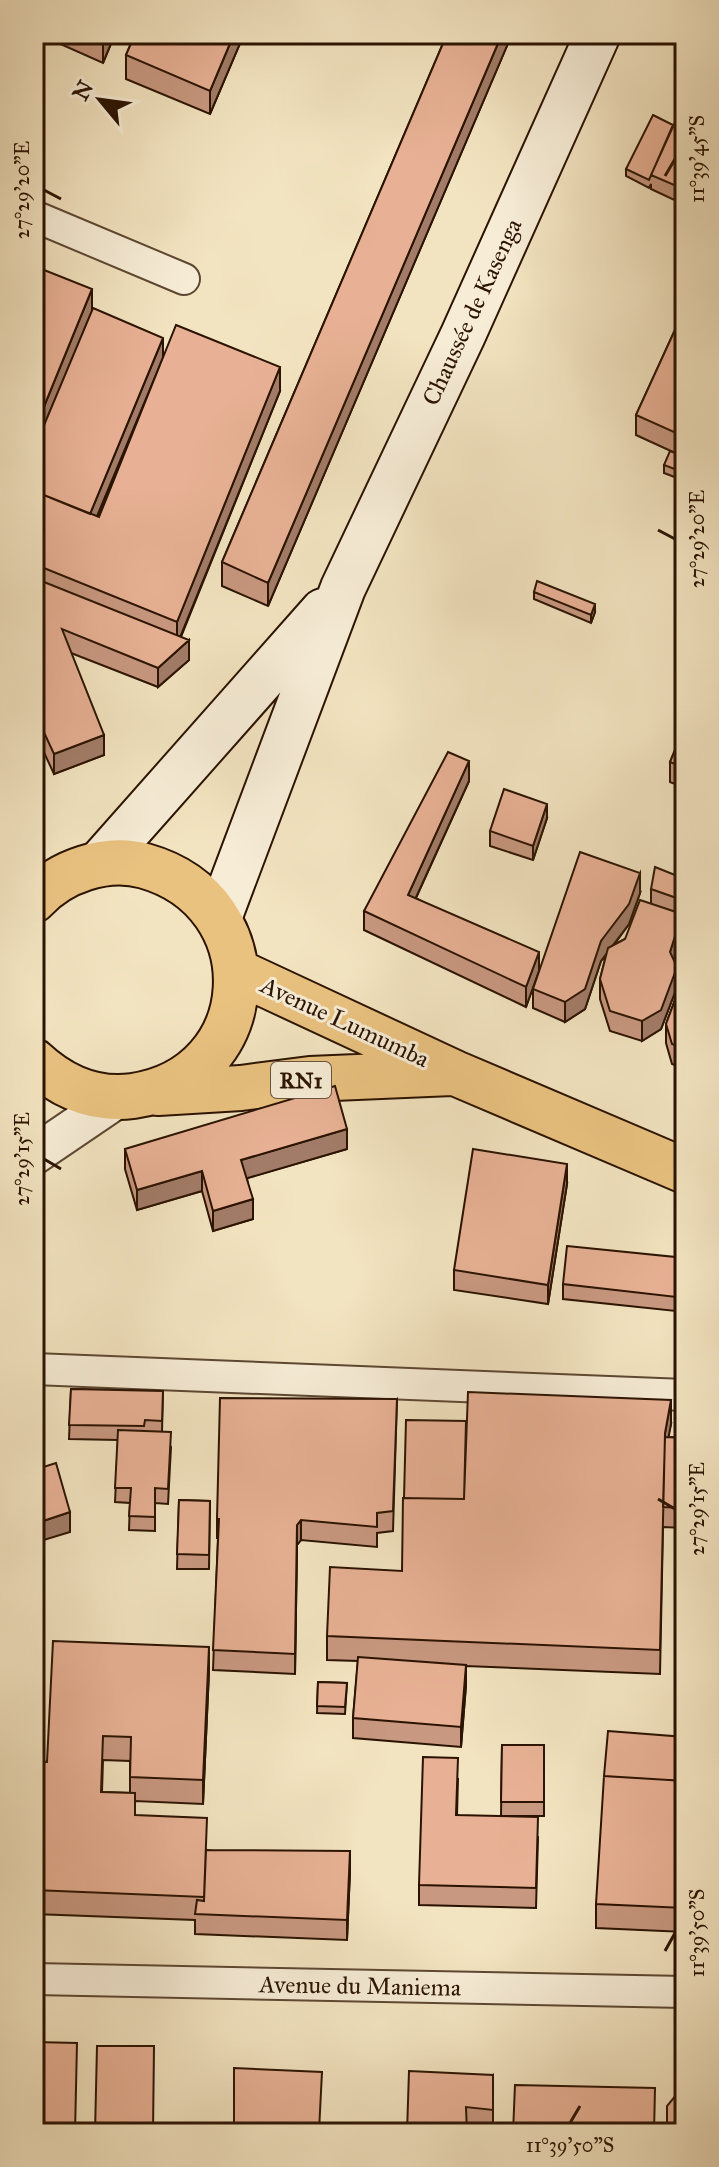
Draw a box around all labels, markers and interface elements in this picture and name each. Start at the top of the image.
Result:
north arrow [60,60,140,140]
text: N [67,76,99,105]
text: 11°39'45"S [685,115,709,203]
text: 27°29'20"E [10,141,34,239]
street label: Chaussée de Kasenga [416,213,529,410]
text: 27°29'20"E [685,490,709,588]
street label: Avenue Lumumba [255,969,435,1074]
road number: RN1 [271,1062,331,1098]
text: 27°29'15"E [10,1112,34,1206]
text: 27°29'15"E [685,1462,709,1556]
text: 11°39'50"S [685,1889,709,1977]
street label: Avenue du Maniema [258,1969,462,2003]
text: 11°39'50"S [526,2133,614,2157]

